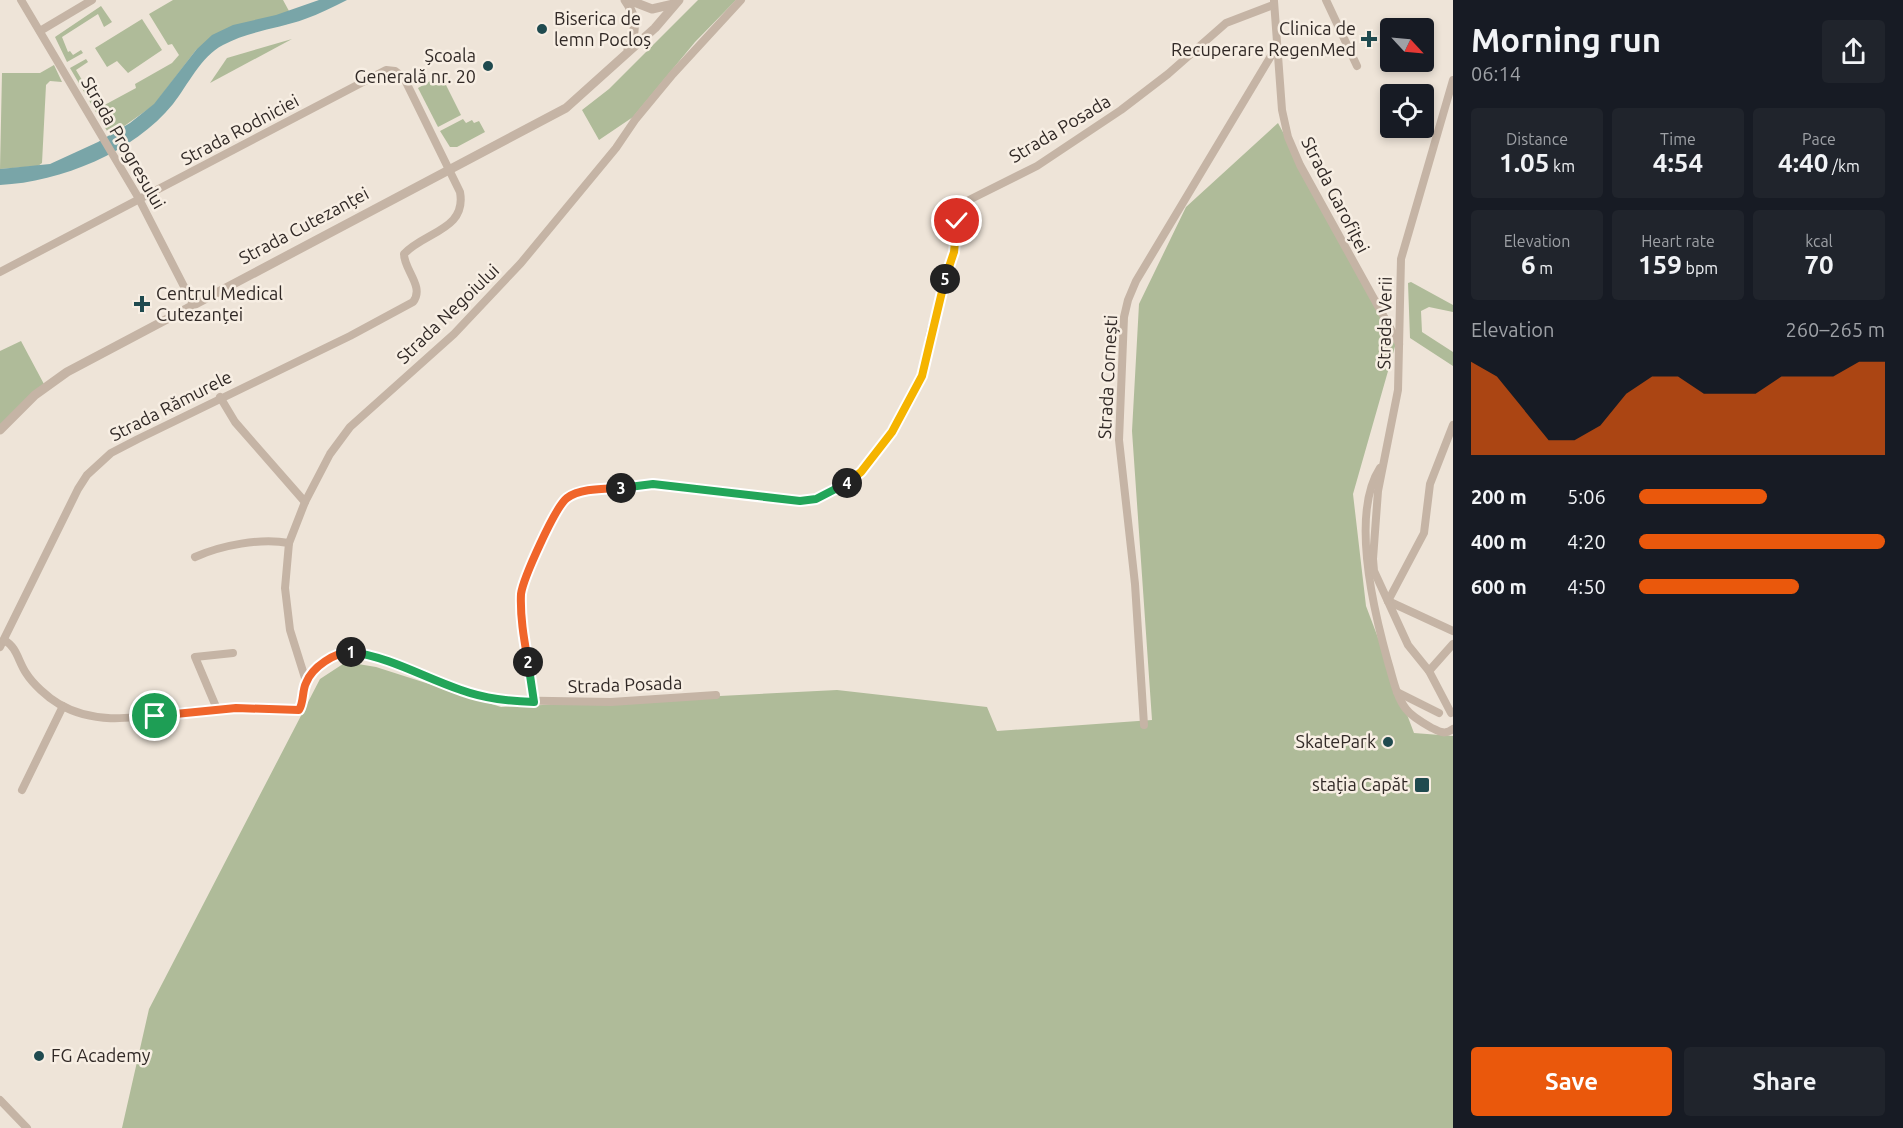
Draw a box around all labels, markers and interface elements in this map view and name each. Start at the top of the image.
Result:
place label: Biserica de lemn Pocloș [554,8,651,49]
place label: Clinica de Recuperare RegenMed [1171,18,1356,59]
north arrow [1380,18,1434,72]
map controls [1380,18,1434,138]
button: share [1822,20,1885,83]
text: Morning run [1471,21,1661,58]
marker: Biserica de lemn Pocloș [535,22,549,36]
marker: Clinica de Recuperare RegenMed [1360,30,1378,48]
place label: Școala Generală nr. 20 [355,45,476,86]
marker: Școala Generală nr. 20 [481,59,495,73]
text: 06:14 [1471,62,1521,85]
street label: Strada Progresului [78,73,170,212]
button: locate [1380,84,1434,138]
street label: Strada Rodniciei [177,90,302,169]
street label: Strada Posada [1005,90,1114,166]
text: Distance [1506,130,1568,148]
text: Time [1660,130,1696,148]
text: Pace [1802,130,1836,148]
street label: Strada Garofiței [1298,133,1374,256]
text: 1.05 [1499,148,1549,177]
text: 4:54 [1653,148,1703,177]
text: 4:40 [1778,148,1828,177]
text: km [1549,157,1575,175]
text: /km [1828,157,1860,175]
street label: Strada Cutezanței [235,183,372,268]
pin [931,195,982,246]
icon: check [940,204,973,237]
text: Elevation [1504,232,1570,250]
text: Heart rate [1641,232,1715,250]
text: kcal [1805,232,1833,250]
text: 6 [1521,250,1536,279]
text: 159 [1638,250,1682,279]
text: 70 [1804,250,1834,279]
street label: Strada Negoiului [392,259,503,367]
text: m [1536,259,1553,277]
text: bpm [1682,259,1718,277]
pin: 5 [930,264,960,294]
text: 5 [940,270,950,288]
street label: Strada Verii [1373,276,1395,370]
place label: Centrul Medical Cutezanței [156,283,283,324]
marker: Centrul Medical Cutezanței [133,295,151,313]
street label: Strada Cornești [1094,314,1120,440]
text: Elevation [1471,318,1554,341]
text: 260–265 m [1786,318,1885,341]
street label: Strada Rămurele [106,366,235,444]
pin: 4 [832,468,862,498]
pin: 3 [606,473,636,503]
text: 4 [842,474,852,492]
text: 3 [616,479,626,497]
text: 200 m [1471,485,1527,508]
text: 5:06 [1567,485,1606,508]
text: 400 m [1471,530,1527,553]
text: 4:20 [1567,530,1606,553]
text: 600 m [1471,575,1527,598]
text: 4:50 [1567,575,1606,598]
pin: 1 [336,637,366,667]
text: 1 [346,643,356,661]
pin: 2 [513,647,543,677]
text: 2 [523,653,533,671]
street label: Strada Posada [567,672,682,696]
pin [129,690,180,741]
icon: arrive [138,699,171,732]
place label: SkatePark [1296,731,1376,751]
marker: SkatePark [1381,735,1395,749]
place label: stația Capăt [1312,774,1408,794]
marker: stația Capăt [1413,776,1431,794]
place label: FG Academy [51,1045,151,1065]
button: Save [1471,1047,1672,1116]
button: Share [1684,1047,1885,1116]
marker: FG Academy [32,1049,46,1063]

